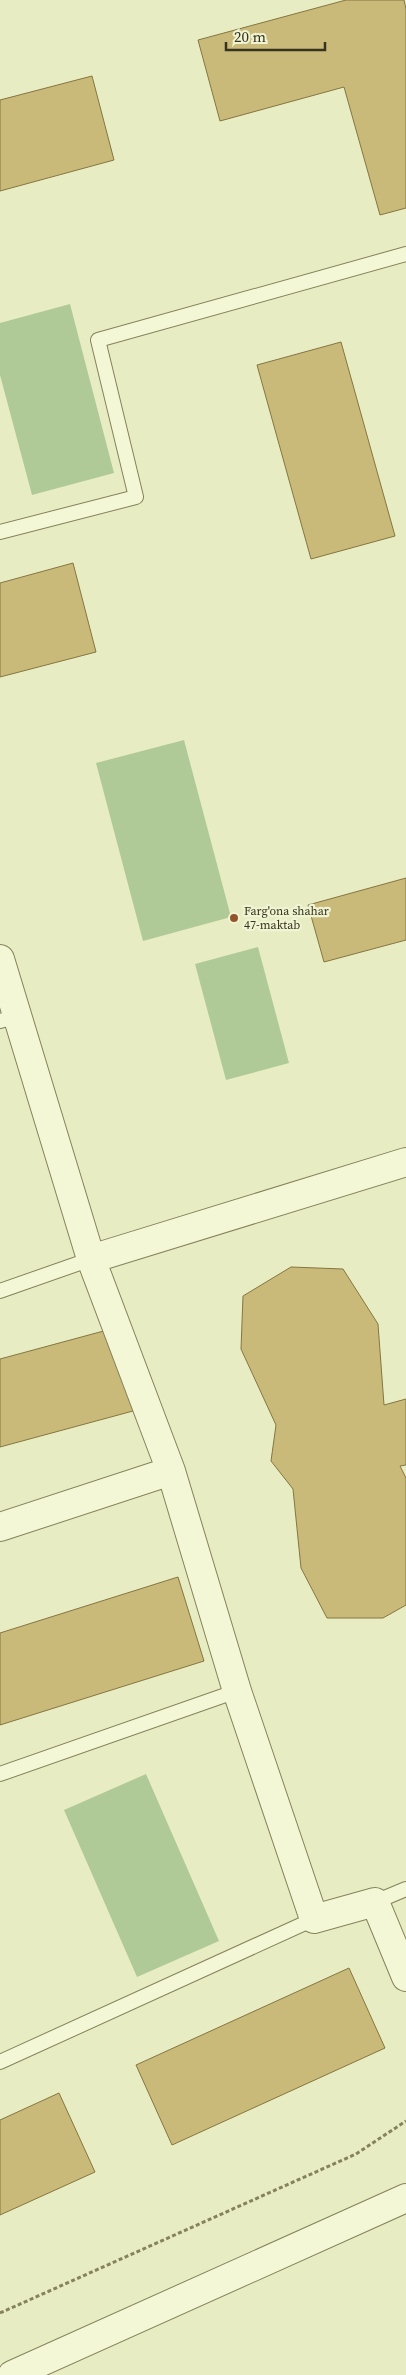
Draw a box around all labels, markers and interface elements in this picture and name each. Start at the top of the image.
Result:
scale bar [226,20,325,52]
text: 20 m [234,26,266,47]
place label: Farg'ona shahar 47-maktab [244,903,329,933]
marker: Farg'ona shahar 47-maktab [228,912,240,924]

